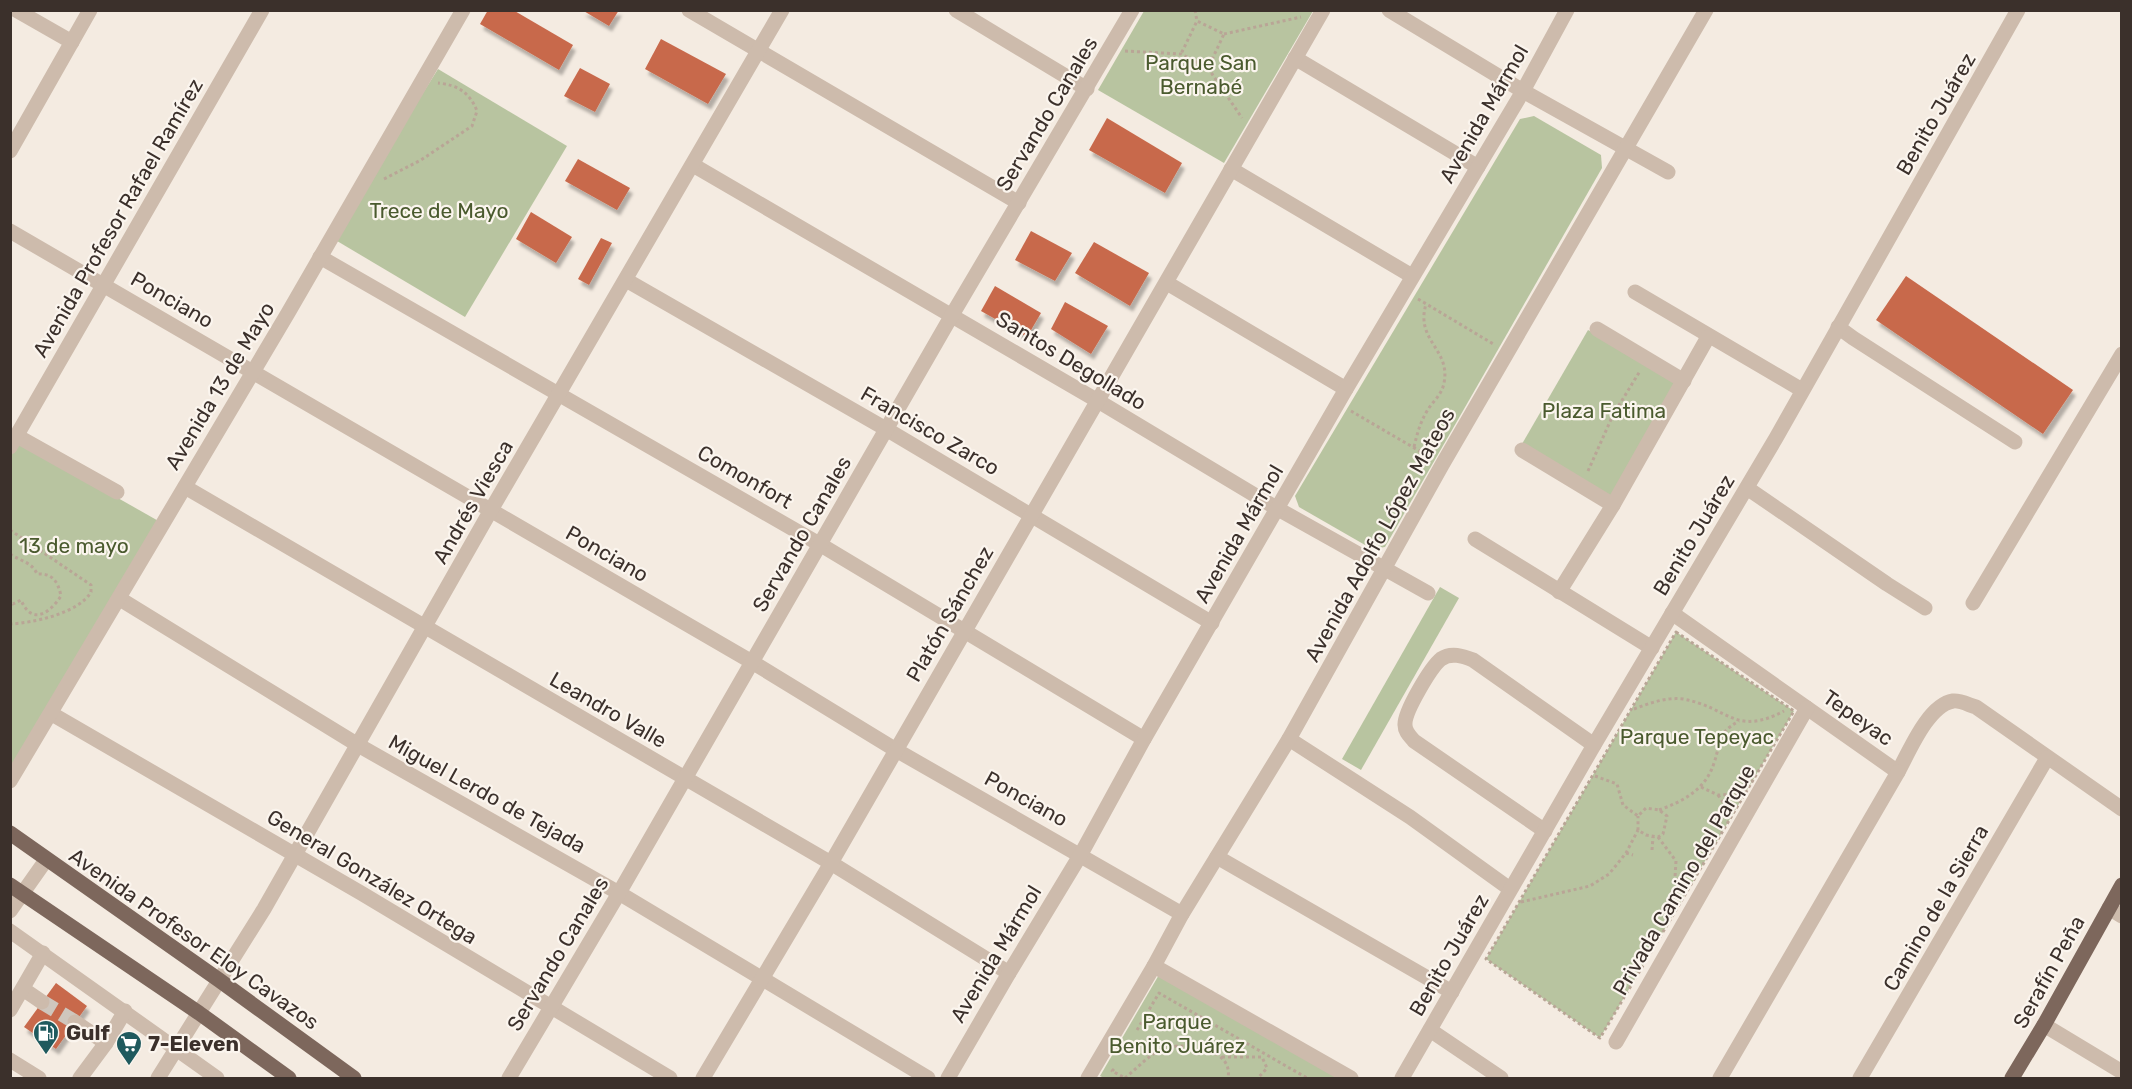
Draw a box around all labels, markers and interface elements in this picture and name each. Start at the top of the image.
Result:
street label: Servando Canales [991,32,1102,195]
street label: Avenida Mármol [1434,40,1533,187]
street label: Benito Juárez [1891,48,1981,179]
park label: Parque San Bernabé [1145,50,1257,99]
street label: Avenida Profesor Rafael Ramírez [27,74,208,362]
park label: Trece de Mayo [369,198,509,223]
street label: Ponciano [127,266,218,333]
street label: Avenida 13 de Mayo [160,297,279,474]
street label: Santos Degollado [992,306,1151,415]
street label: Francisco Zarco [856,381,1004,480]
park label: Plaza Fatima [1542,398,1666,423]
street label: Avenida Adolfo López Mateos [1299,404,1460,666]
street label: Andrés Viesca [427,436,518,568]
street label: Comonfort [693,439,797,514]
street label: Servando Canales [747,452,856,616]
street label: Avenida Mármol [1189,460,1288,607]
street label: Benito Juárez [1648,470,1739,600]
street label: Ponciano [562,520,653,587]
park label: 13 de mayo [19,533,129,558]
street label: Platón Sánchez [901,542,998,686]
street label: Leandro Valle [545,666,671,753]
street label: Tepeyac [1818,684,1898,751]
park label: Parque Tepeyac [1620,724,1774,749]
street label: Miguel Lerdo de Tejada [384,729,590,858]
street label: Privada Camino del Parque [1607,760,1760,999]
street label: Ponciano [980,766,1072,832]
street label: General González Ortega [263,804,482,949]
street label: Camino de la Sierra [1878,820,1993,995]
street label: Avenida Profesor Eloy Cavazos [65,843,324,1035]
street label: Servando Canales [502,872,613,1035]
street label: Avenida Mármol [945,881,1046,1027]
street label: Benito Juárez [1404,889,1494,1020]
street label: Serafín Peña [2007,911,2090,1032]
park label: Parque Benito Juárez [1109,1009,1245,1058]
fuel station icon: Gulf [31,1018,61,1056]
place label: Gulf [66,1020,111,1045]
supermarket icon: 7-Eleven [114,1029,144,1067]
place label: 7-Eleven [148,1031,239,1056]

